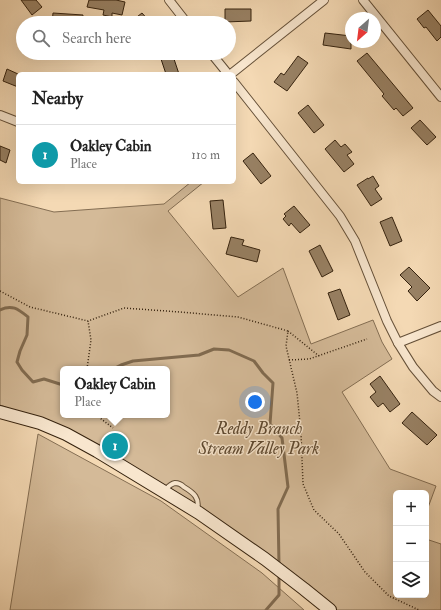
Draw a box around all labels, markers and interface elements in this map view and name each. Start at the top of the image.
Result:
north arrow [345,12,381,48]
search box [16,16,236,60]
icon: search [30,27,52,49]
text: Search here [62,29,131,48]
text: Nearby [32,88,83,109]
text: Oakley Cabin [70,137,152,156]
text: 1 [43,147,47,163]
text: 110 m [191,147,220,163]
text: Place [70,156,97,172]
popup [60,366,170,418]
text: Oakley Cabin [74,375,156,394]
your location [245,392,265,412]
text: Place [74,394,101,410]
park label: Reddy Branch Stream Valley Park [198,418,319,459]
pin: 1 [102,431,128,461]
map controls [393,490,429,598]
button: + [393,490,429,526]
button: − [393,526,429,562]
button: layers [393,562,429,598]

